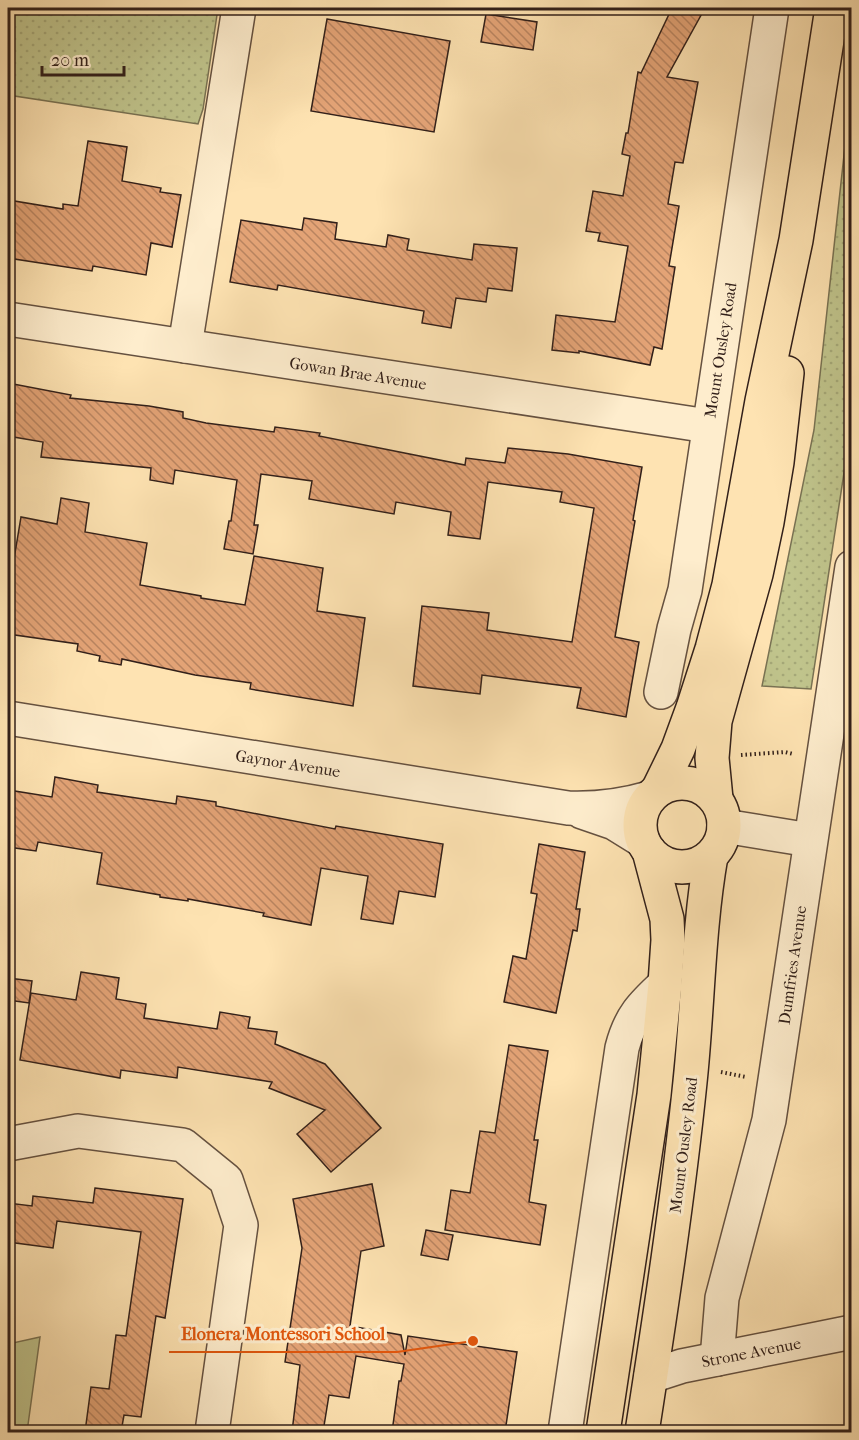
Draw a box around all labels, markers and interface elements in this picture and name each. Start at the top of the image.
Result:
scale bar [42,39,124,77]
text: 20 m [51,50,89,71]
street label: Mount Ousley Road [700,281,741,419]
street label: Gowan Brae Avenue [288,353,428,394]
street label: Gaynor Avenue [234,746,342,781]
street label: Dumfries Avenue [775,904,810,1026]
street label: Mount Ousley Road [666,1076,701,1214]
callout: Elonera Montessori School [169,1316,397,1352]
text: Elonera Montessori School [181,1324,386,1345]
street label: Strone Avenue [700,1334,803,1371]

